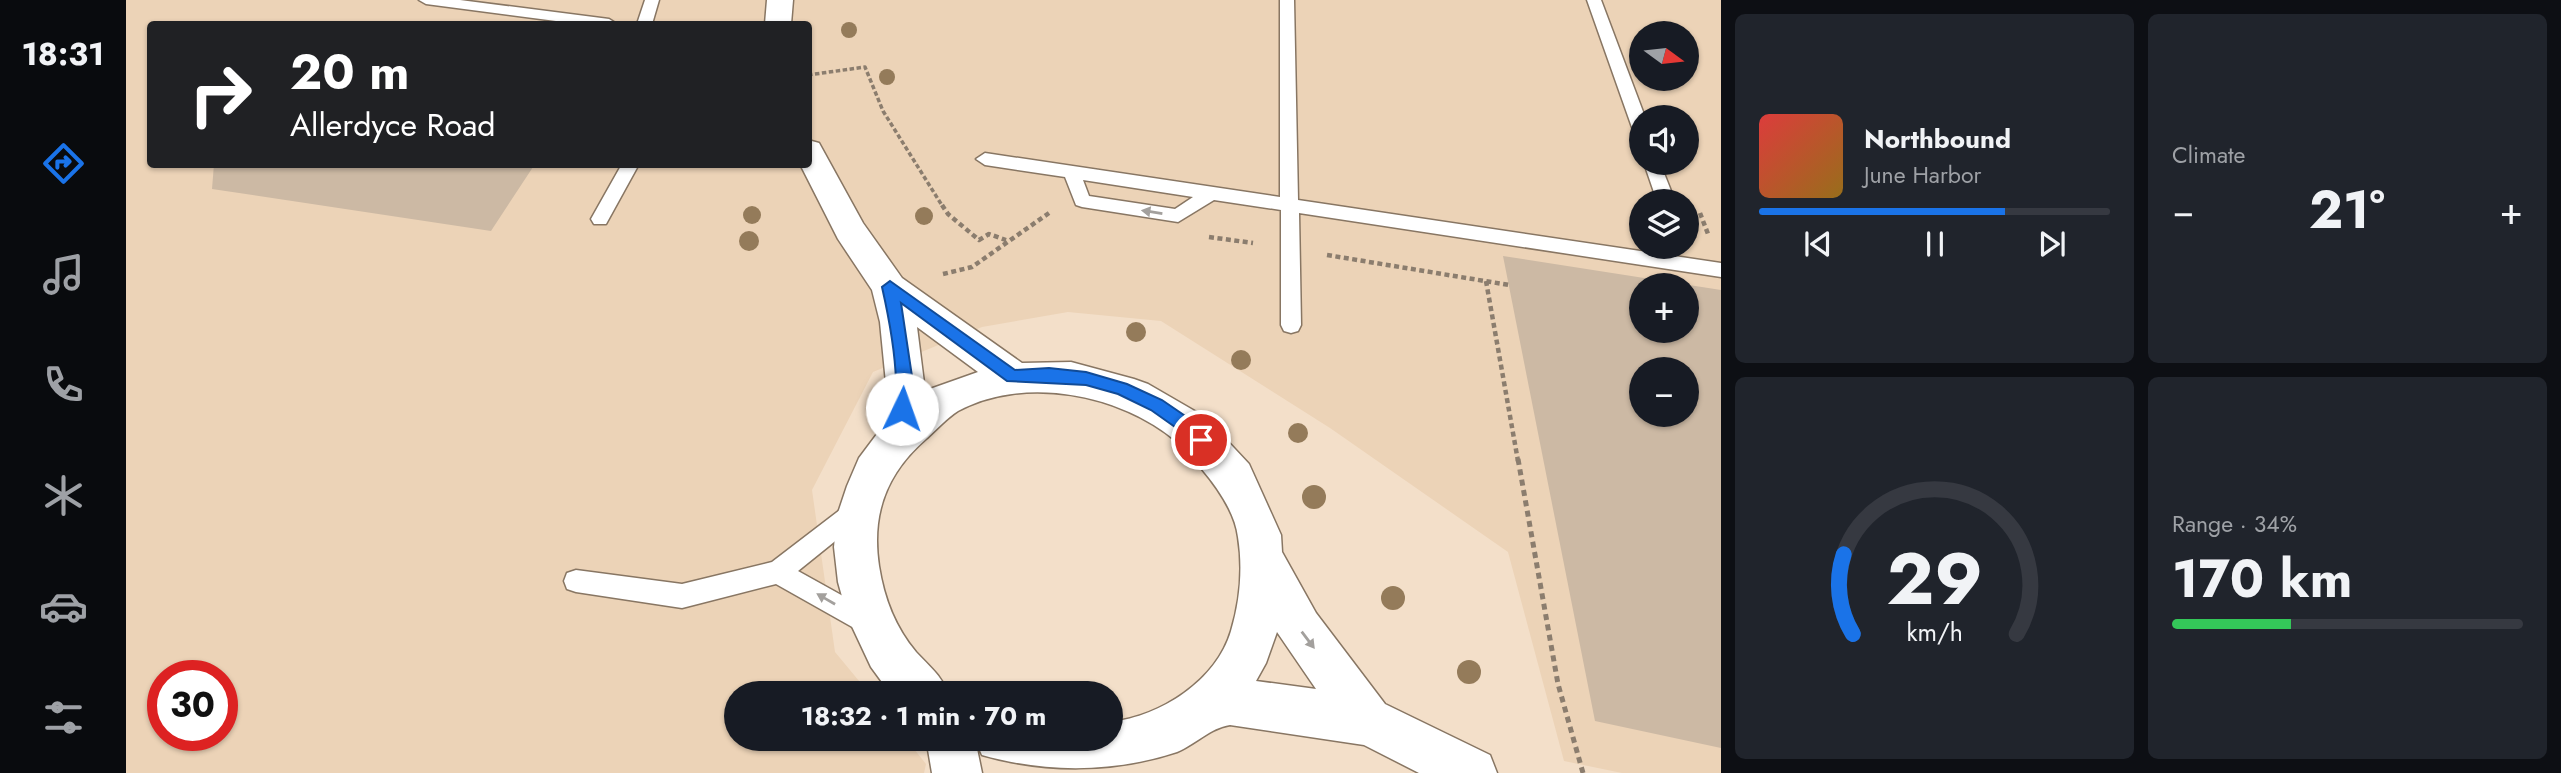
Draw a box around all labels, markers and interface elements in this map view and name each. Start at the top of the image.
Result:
north arrow [1629,21,1699,91]
map controls [1629,21,1699,427]
text: 18:31 [22,31,104,77]
text: 20 m [290,37,409,107]
icon: right [175,49,266,140]
text: Allerdyce Road [290,102,496,148]
button: sound [1629,105,1699,175]
text: Northbound [1864,120,2011,158]
text: Climate [2172,138,2245,172]
icon: directions [39,139,88,188]
text: June Harbor [1864,158,1981,192]
text: 21° [2309,172,2385,248]
text: − [2172,183,2194,238]
text: + [2500,183,2523,238]
button: layers [1629,189,1699,259]
one-way arrow [1141,206,1163,217]
icon: previous [1799,225,1837,263]
icon: pause [1916,225,1954,263]
icon: next [2033,225,2071,263]
icon: music [39,250,88,299]
button: + [1629,273,1699,343]
button: − [1629,357,1699,427]
icon: phone [39,360,88,409]
position arrow [865,372,939,446]
pin [1171,410,1231,470]
icon: arrive [1182,421,1220,459]
icon: climate [39,471,88,520]
text: Range · 34% [2172,507,2297,541]
text: 29 [1886,526,1983,631]
text: 170 km [2172,541,2353,617]
icon: car [39,582,88,631]
one-way arrow [816,593,835,605]
text: km/h [1906,614,1963,650]
one-way arrow [1300,630,1315,648]
speed limit sign: 30 [147,660,238,751]
icon: filters [39,693,88,742]
text: 18:32 · 1 min · 70 m [801,697,1046,735]

